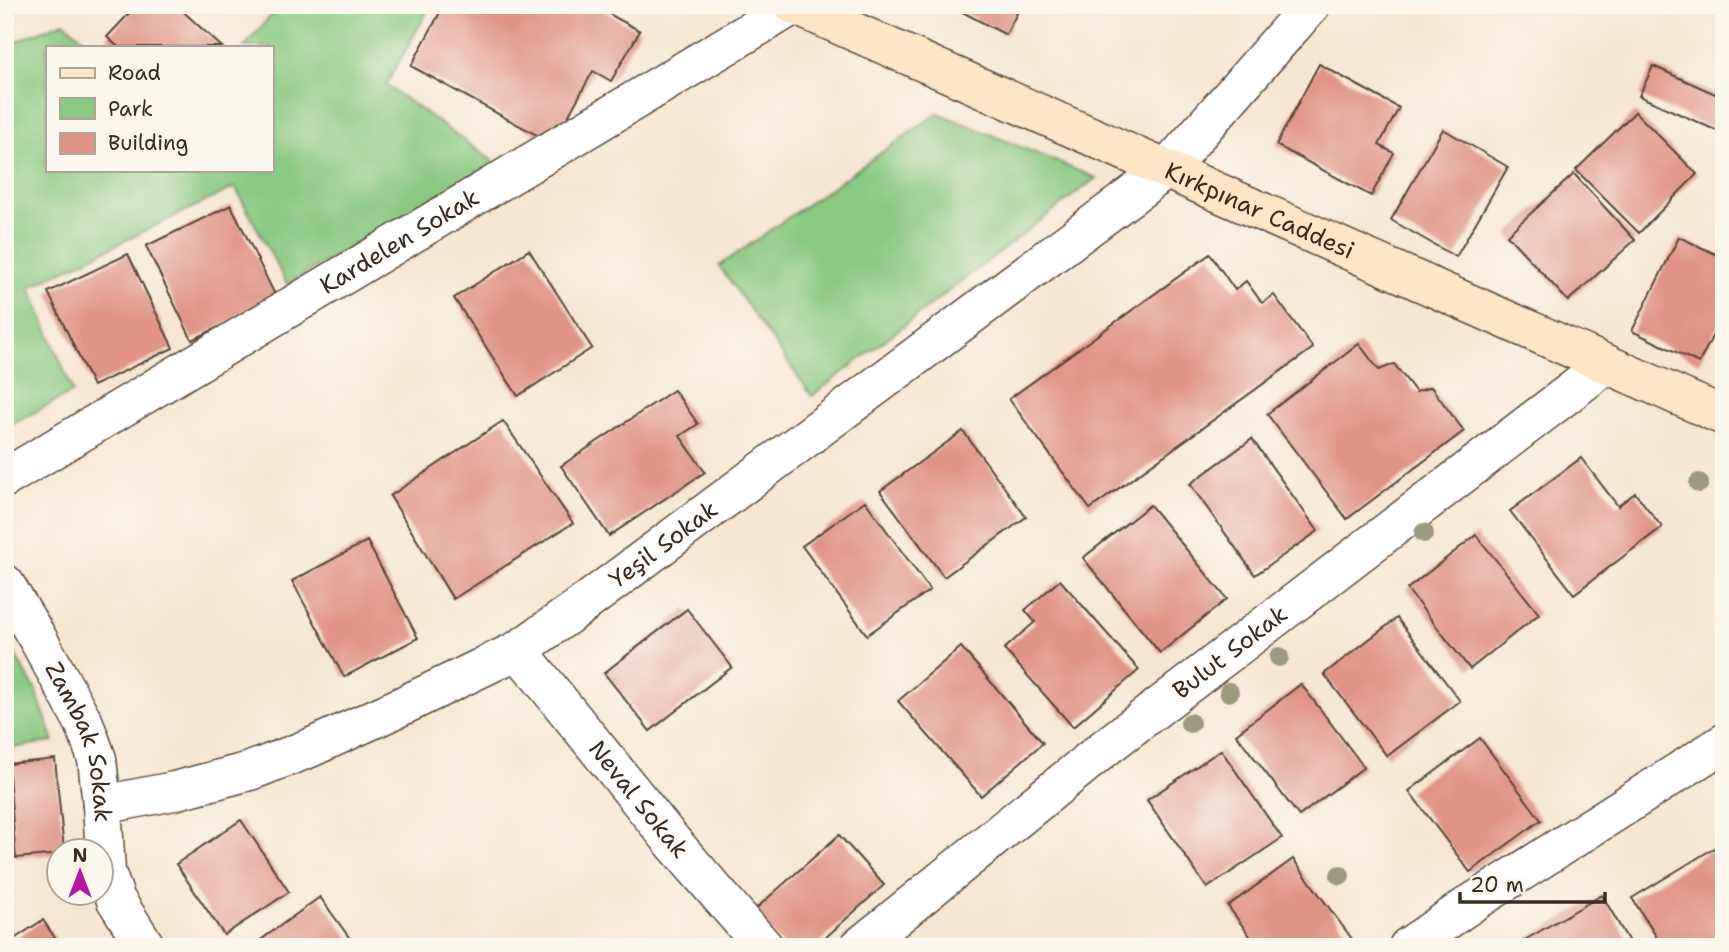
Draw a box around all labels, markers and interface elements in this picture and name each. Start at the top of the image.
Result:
legend [46,46,273,172]
text: Road [108,59,161,87]
text: Park [108,95,153,123]
text: Building [108,129,188,157]
street label: Kırkpınar Caddesi [1160,155,1359,267]
street label: Kardelen Sokak [314,181,485,302]
street label: Yeşil Sokak [603,493,724,595]
street label: Bulut Sokak [1166,598,1294,706]
street label: Zambak Sokak [37,656,119,823]
street label: Neval Sokak [581,734,696,865]
north arrow [46,836,116,906]
text: N [72,843,88,868]
scale bar [1460,861,1605,905]
text: 20 m [1470,871,1524,899]

